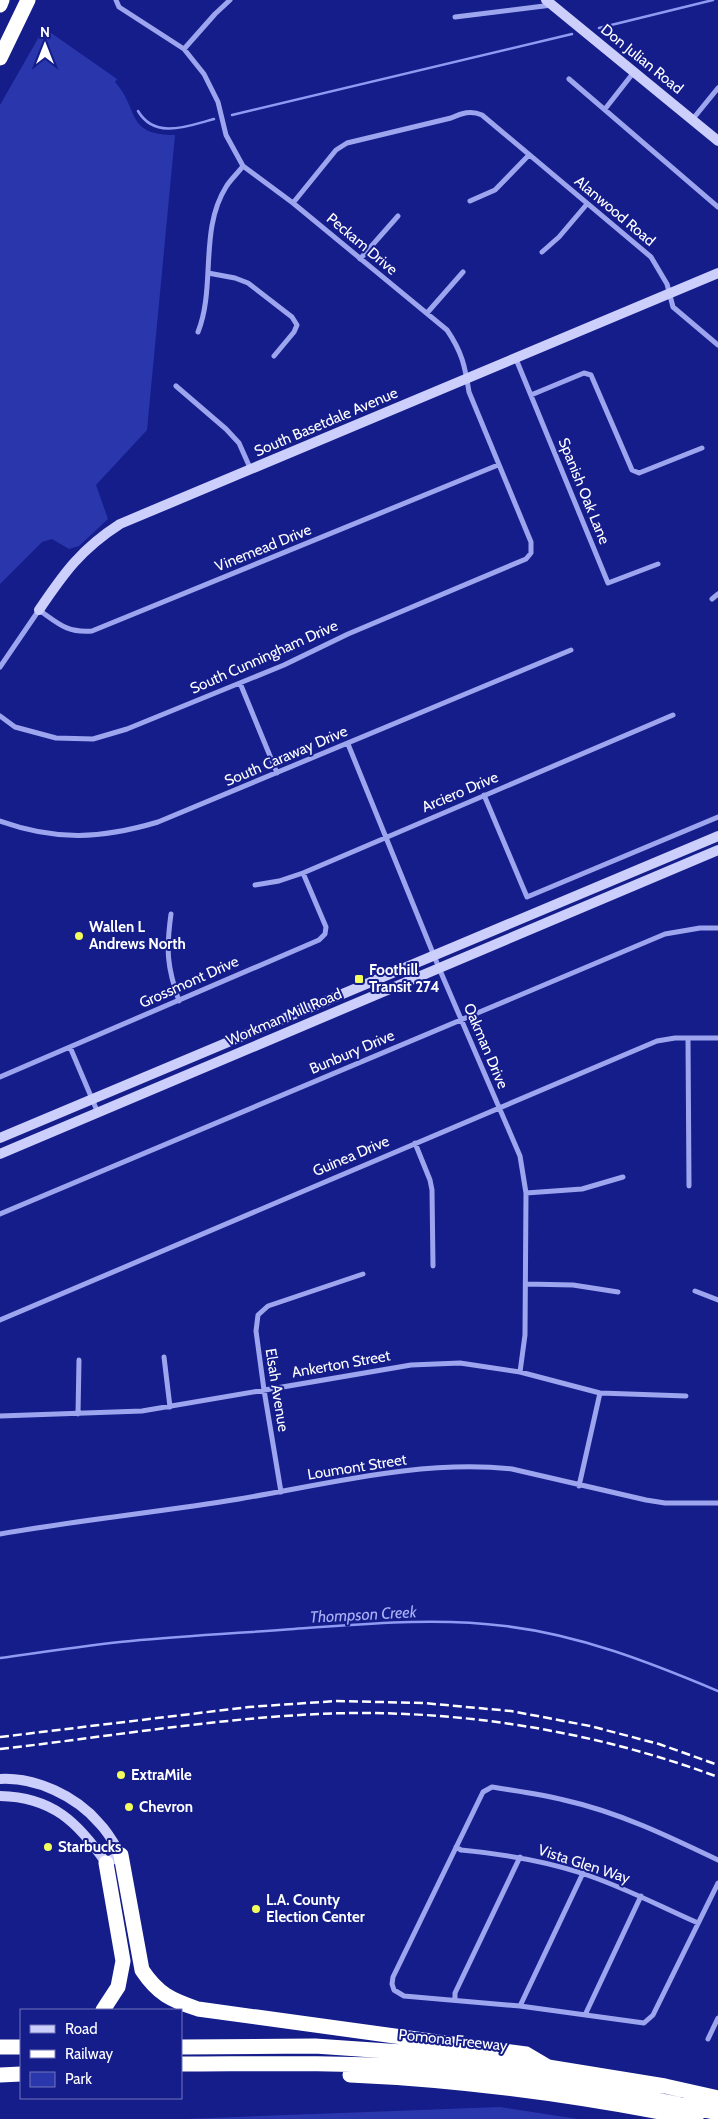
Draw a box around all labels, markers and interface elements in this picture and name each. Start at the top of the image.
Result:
north arrow [20,20,70,70]
street label: Don Julian Road [597,20,687,98]
text: N [40,23,50,41]
street label: Alanwood Road [571,172,659,250]
street label: Peckam Drive [323,209,401,279]
street label: South Basetdale Avenue [252,383,401,460]
street label: Spanish Oak Lane [554,435,614,547]
street label: Vinemead Drive [212,520,314,576]
street label: South Cunningham Drive [187,616,341,698]
street label: South Caraway Drive [222,722,350,790]
street label: Arciero Drive [419,768,501,816]
place label: Wallen L Andrews North [89,918,186,953]
marker: Wallen L Andrews North [73,930,85,942]
street label: Grossmont Drive [136,952,242,1012]
place label: Foothill Transit 274 [369,961,440,996]
marker: Foothill Transit 274 [353,973,365,985]
street label: Workman Mill Road [224,985,344,1049]
street label: Oakman Drive [460,1001,512,1092]
street label: Bunbury Drive [307,1026,398,1078]
street label: Guinea Drive [310,1132,392,1180]
street label: Ankerton Street [290,1346,392,1382]
street label: Elsah Avenue [262,1347,293,1433]
street label: Loumont Street [306,1450,408,1484]
water label: Thompson Creek [309,1602,418,1627]
place label: ExtraMile [131,1766,192,1784]
marker: ExtraMile [115,1769,127,1781]
place label: Chevron [139,1798,193,1816]
marker: Chevron [123,1801,135,1813]
place label: Starbucks [58,1838,121,1856]
marker: Starbucks [42,1841,54,1853]
street label: Vista Glen Way [536,1841,633,1887]
place label: L.A. County Election Center [266,1891,365,1926]
marker: L.A. County Election Center [250,1903,262,1915]
legend [20,2009,182,2099]
text: Road [65,2020,98,2038]
street label: Pomona Freeway [398,2025,509,2055]
text: Railway [65,2045,114,2063]
text: Park [65,2070,92,2088]

